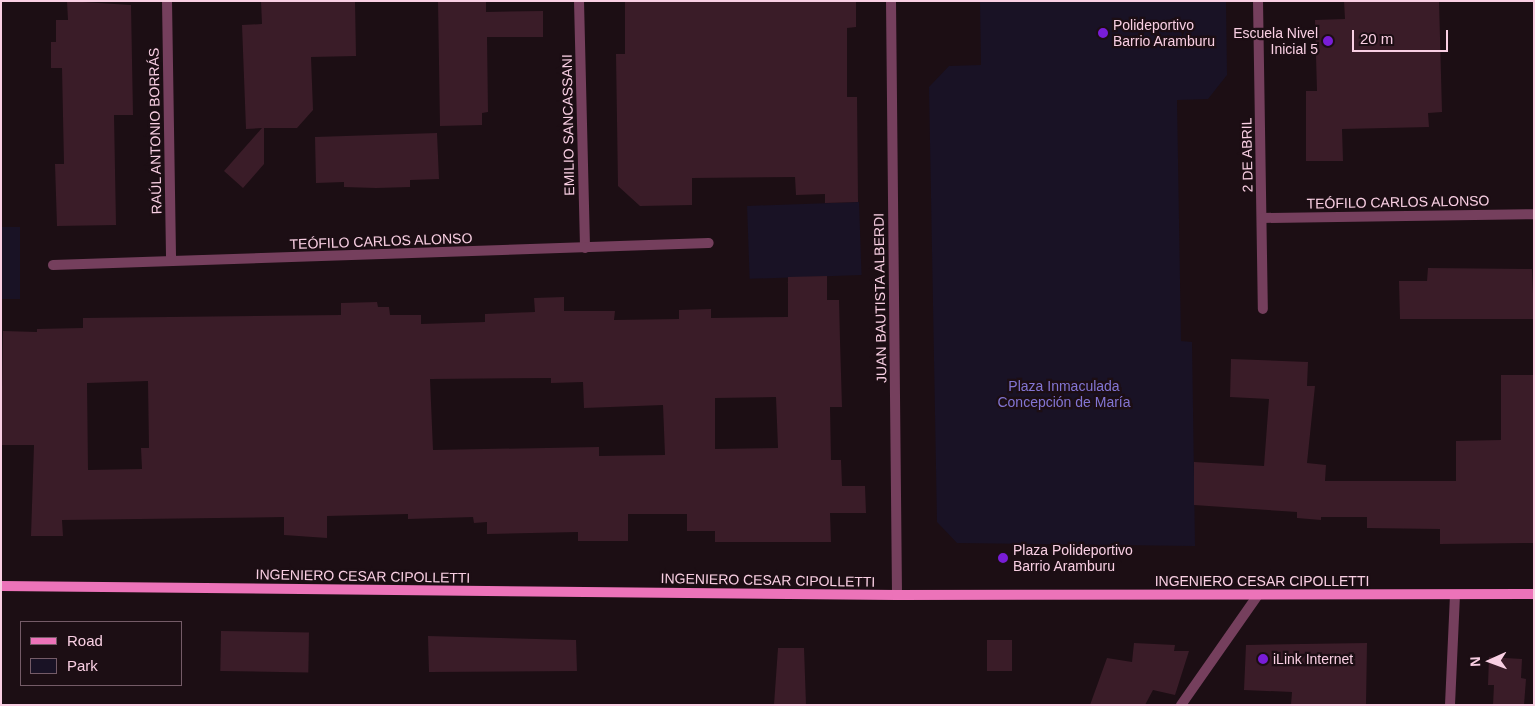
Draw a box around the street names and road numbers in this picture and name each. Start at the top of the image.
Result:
street label: RAÚL ANTONIO BORRÁS [145,47,165,215]
street label: EMILIO SANCASSANI [558,54,578,196]
street label: 2 DE ABRIL [1238,117,1256,193]
street label: TEÓFILO CARLOS ALONSO [1306,192,1490,212]
street label: JUAN BAUTISTA ALBERDI [870,212,890,384]
street label: TEÓFILO CARLOS ALONSO [289,229,473,253]
street label: INGENIERO CESAR CIPOLLETTI [256,566,470,586]
street label: INGENIERO CESAR CIPOLLETTI [661,570,875,590]
street label: INGENIERO CESAR CIPOLLETTI [1155,573,1369,589]

